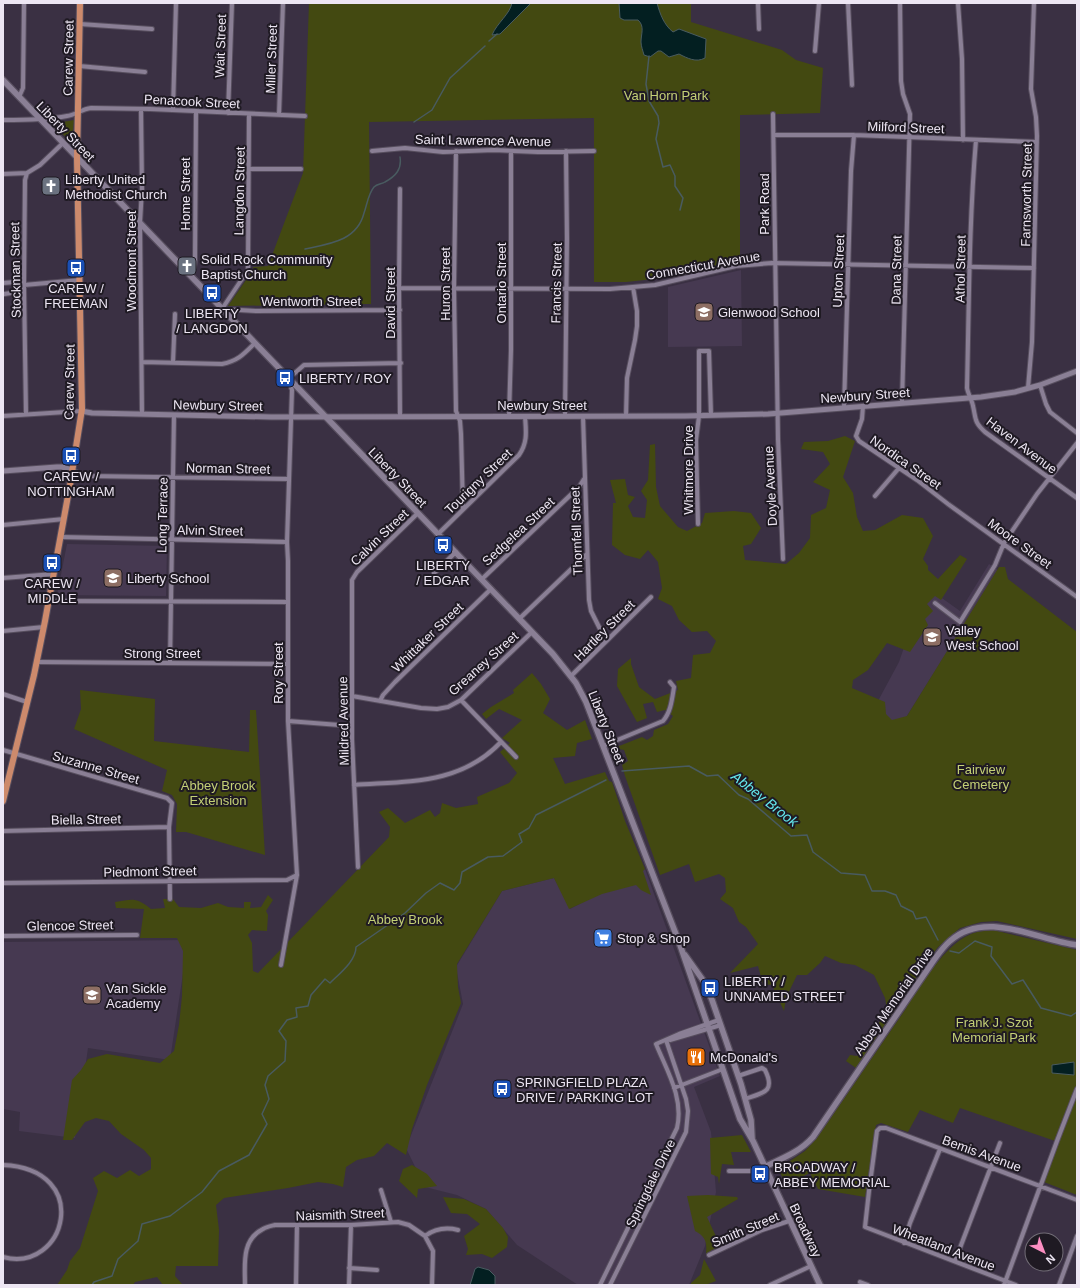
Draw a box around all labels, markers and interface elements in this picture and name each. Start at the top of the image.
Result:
street label: Wait Street [212,13,229,78]
street label: Carew Street [60,20,77,96]
street label: Miller Street [263,24,280,94]
park label: Van Horn Park [624,88,709,103]
street label: Penacook Street [144,91,241,112]
street label: Liberty Street [33,98,98,165]
street label: Milford Street [867,119,945,136]
street label: Saint Lawrence Avenue [415,132,551,149]
street label: Farnsworth Street [1018,143,1035,247]
street label: Langdon Street [231,146,248,236]
street label: Home Street [178,157,193,230]
place label: Liberty United Methodist Church [65,172,167,202]
street label: Park Road [757,173,772,235]
church icon: Liberty United Methodist Church [40,175,62,197]
street label: Woodmont Street [124,210,139,311]
street label: Stockman Street [7,221,24,318]
street label: Upton Street [830,234,847,308]
street label: Dana Street [888,235,905,305]
street label: Athol Street [952,235,969,303]
street label: Ontario Street [494,242,509,323]
street label: Francis Street [548,242,565,324]
street label: Huron Street [438,247,453,321]
street label: Connecticut Avenue [645,248,761,283]
place label: Solid Rock Community Baptist Church [201,252,333,282]
church icon: Solid Rock Community Baptist Church [176,255,198,277]
bus stop icon: CAREW / FREEMAN [65,257,87,279]
street label: David Street [383,267,398,339]
place label: CAREW / FREEMAN [44,281,108,311]
bus stop icon: LIBERTY / LANGDON [201,282,223,304]
street label: Wentworth Street [261,294,361,309]
school or university icon: Glenwood School [693,301,715,323]
place label: Glenwood School [718,305,820,320]
place label: LIBERTY / LANGDON [176,306,248,336]
street label: Carew Street [61,344,78,420]
bus stop icon: LIBERTY / ROY [274,367,296,389]
place label: LIBERTY / ROY [299,371,392,386]
street label: Newbury Street [820,385,911,406]
street label: Newbury Street [173,397,263,414]
street label: Newbury Street [497,398,587,413]
street label: Haven Avenue [984,414,1060,477]
street label: Whitmore Drive [681,425,696,515]
street label: Nordica Street [867,432,944,493]
street label: Liberty Street [365,444,430,511]
bus stop icon: CAREW / NOTTINGHAM [60,445,82,467]
street label: Tourigny Street [442,445,515,517]
street label: Doyle Avenue [761,446,780,526]
street label: Norman Street [186,460,271,477]
place label: CAREW / NOTTINGHAM [27,469,115,499]
street label: Long Terrace [154,477,171,553]
street label: Thornfell Street [567,486,586,576]
street label: Sedgelea Street [479,494,558,569]
street label: Calvin Street [347,506,412,569]
street label: Moore Street [985,515,1055,572]
street label: Alvin Street [177,522,244,539]
bus stop icon: LIBERTY / EDGAR [432,534,454,556]
bus stop icon: CAREW / MIDDLE [41,552,63,574]
place label: LIBERTY / EDGAR [416,558,470,588]
school or university icon: Liberty School [102,567,124,589]
place label: Liberty School [127,571,209,586]
place label: CAREW / MIDDLE [24,576,80,606]
street label: Hartley Street [571,597,638,664]
street label: Whittaker Street [389,599,466,675]
place label: Valley West School [946,623,1019,653]
school or university icon: Valley West School [921,626,943,648]
street label: Greaney Street [446,628,521,698]
street label: Roy Street [271,642,286,704]
street label: Strong Street [124,646,201,661]
street label: Mildred Avenue [335,676,352,766]
street label: Liberty Street [585,689,628,766]
street label: Suzanne Street [51,748,141,787]
park label: Fairview Cemetery [953,762,1010,792]
water label: Abbey Brook [728,767,802,831]
park label: Abbey Brook Extension [181,778,256,808]
street label: Biella Street [51,811,122,828]
street label: Piedmont Street [103,863,197,880]
park label: Abbey Brook [368,912,443,927]
street label: Glencoe Street [27,917,114,934]
supermarket icon: Stop & Shop [592,927,614,949]
place label: Stop & Shop [617,931,690,946]
street label: Abbey Memorial Drive [851,945,936,1058]
place label: LIBERTY / UNNAMED STREET [724,974,845,1004]
bus stop icon: LIBERTY / UNNAMED STREET [699,977,721,999]
place label: Van Sickle Academy [106,981,166,1011]
school or university icon: Van Sickle Academy [81,984,103,1006]
park label: Frank J. Szot Memorial Park [952,1015,1036,1045]
restaurant icon: McDonald's [685,1046,707,1068]
place label: McDonald's [710,1050,778,1065]
place label: SPRINGFIELD PLAZA DRIVE / PARKING LOT [516,1075,653,1105]
bus stop icon: SPRINGFIELD PLAZA DRIVE / PARKING LOT [491,1078,513,1100]
street label: Bemis Avenue [940,1132,1023,1175]
street label: Springdale Drive [623,1137,678,1230]
place label: BROADWAY / ABBEY MEMORIAL [774,1160,890,1190]
bus stop icon: BROADWAY / ABBEY MEMORIAL [749,1163,771,1185]
street label: Broadway [787,1201,825,1260]
street label: Naismith Street [295,1205,385,1224]
street label: Smith Street [709,1208,781,1250]
street label: Wheatland Avenue [890,1221,997,1274]
north arrow [1024,1232,1064,1272]
text: N [1044,1252,1058,1267]

